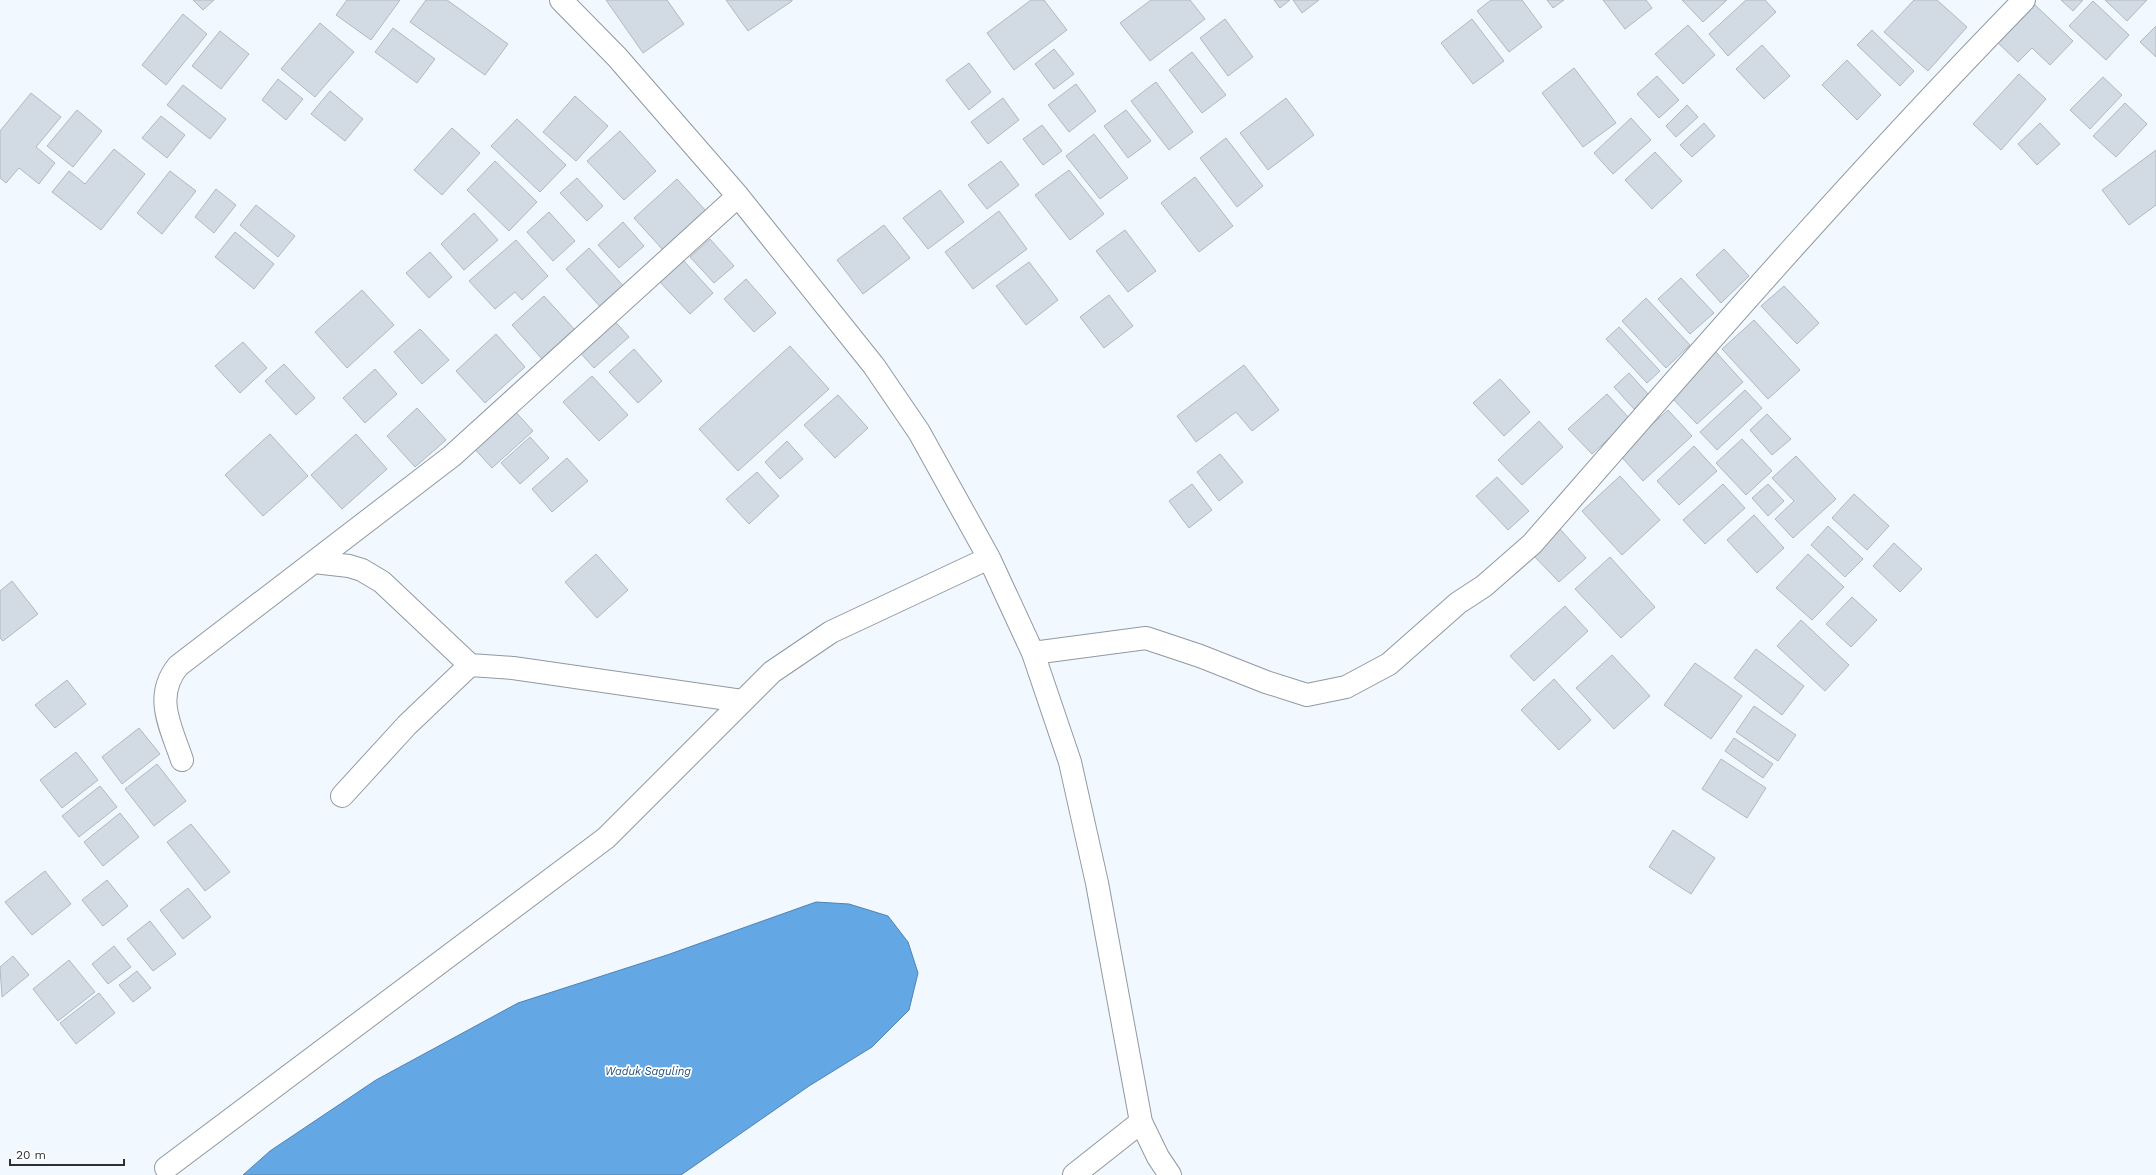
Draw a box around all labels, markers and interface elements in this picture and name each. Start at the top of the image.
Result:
water label: Waduk Saguling [605,1065,691,1078]
scale bar [10,1141,124,1167]
text: 20 m [16,1148,46,1162]

